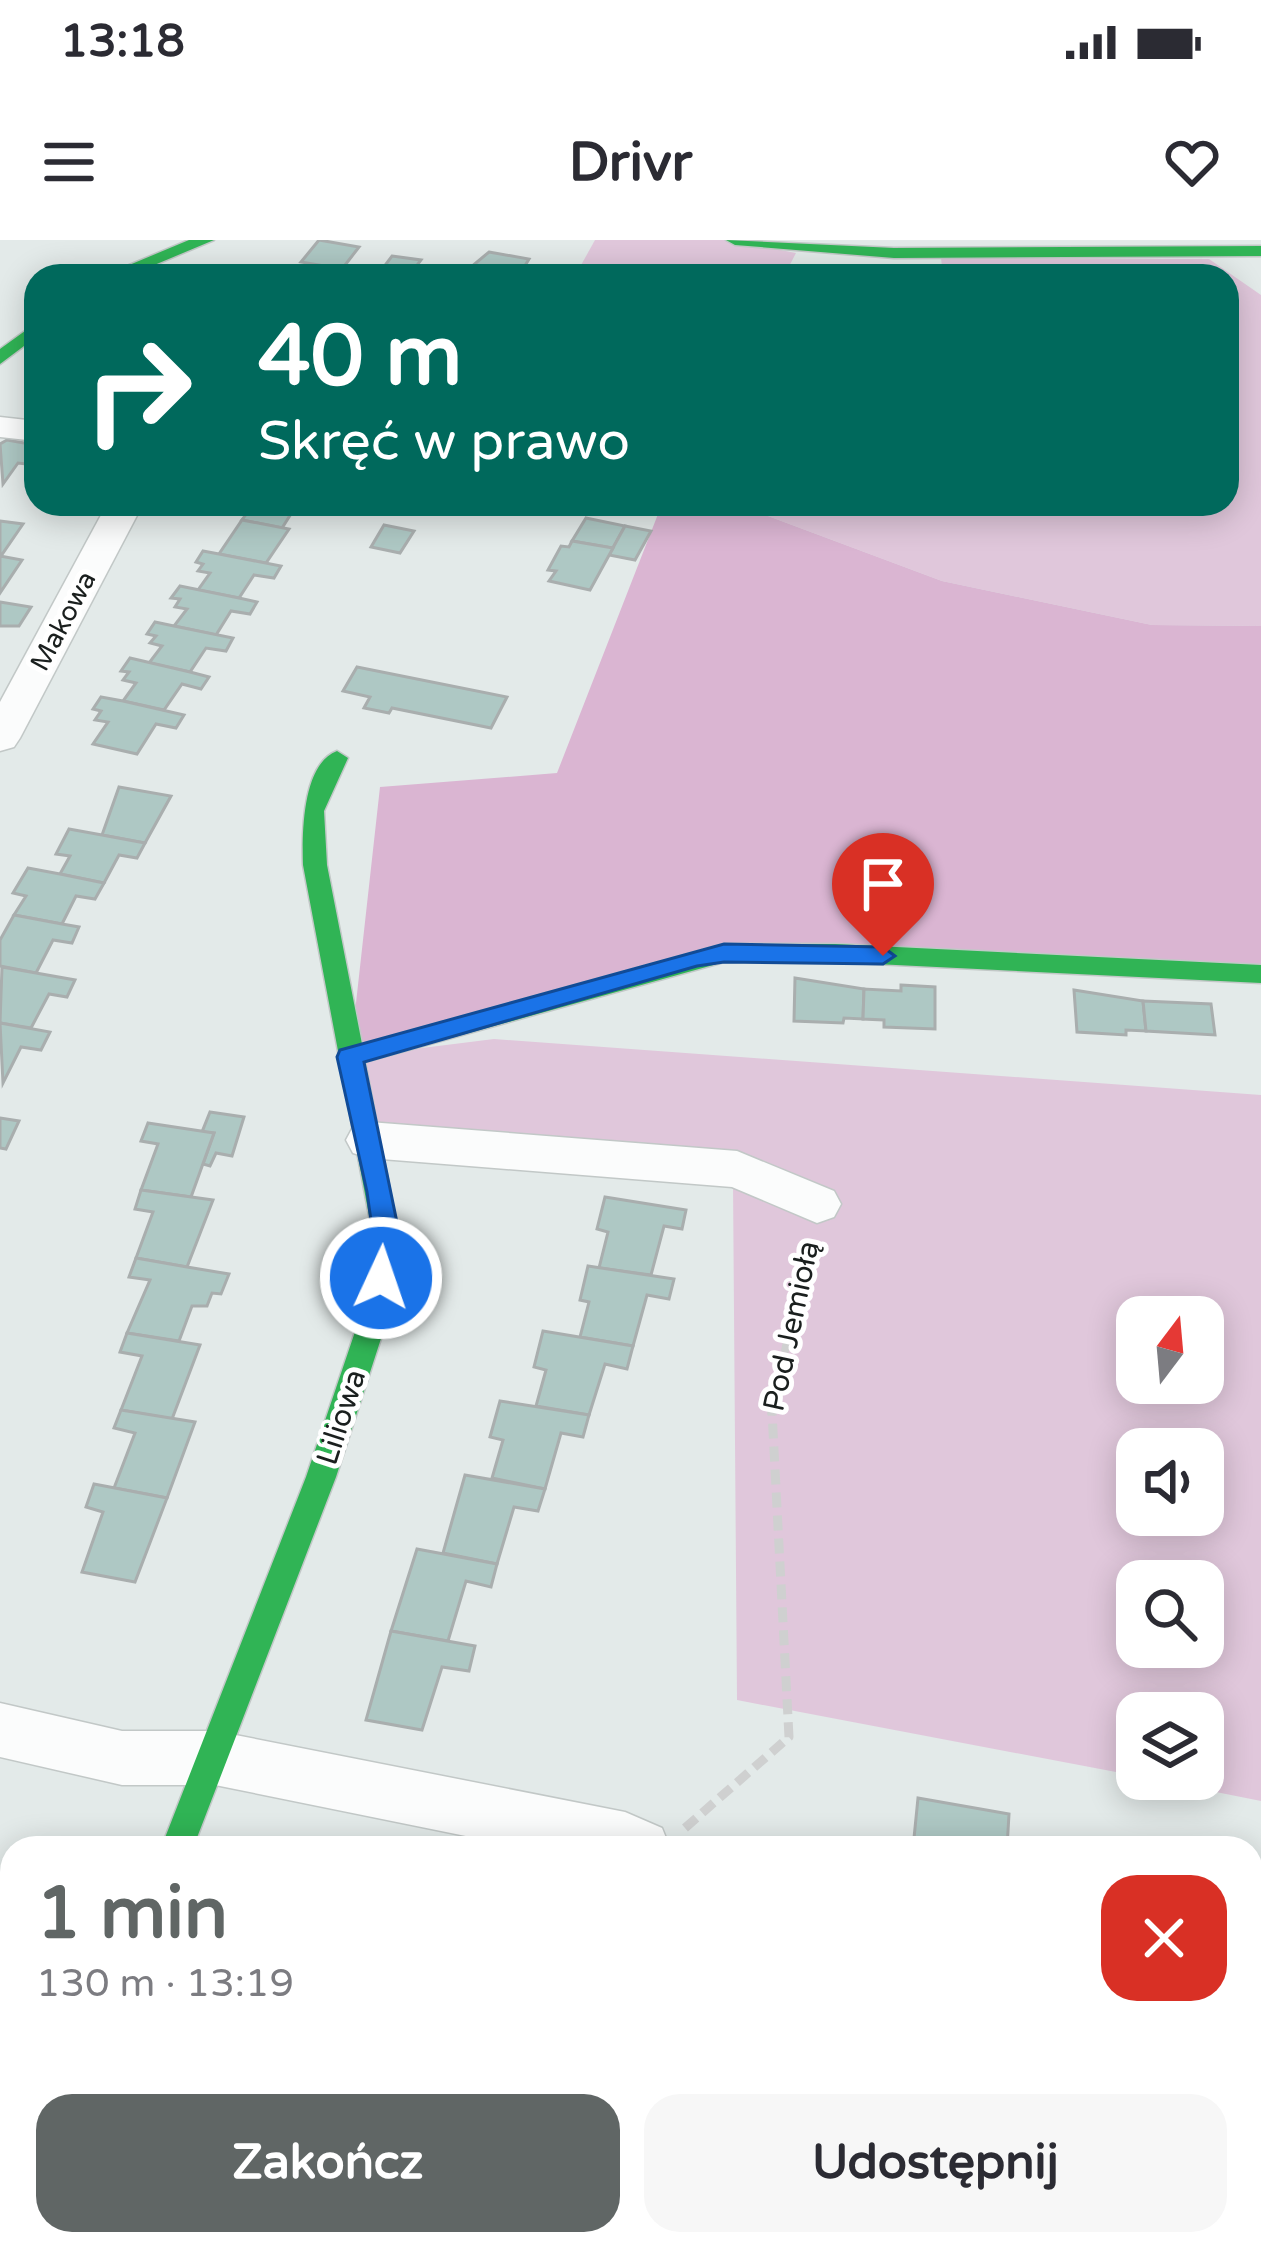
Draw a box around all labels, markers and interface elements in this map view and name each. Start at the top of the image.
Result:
text: 13:18 [60,15,185,69]
icon: menu [36,129,102,195]
icon: heart [1159,129,1225,195]
text: Drivr [569,130,692,195]
text: 40 m [258,307,462,408]
icon: right [60,312,216,468]
text: Skręć w prawo [258,409,630,474]
street label: Makowa [23,566,103,677]
pin [832,833,934,956]
icon: arrive [850,851,916,917]
position arrow [318,1215,444,1341]
street label: Pod Jemiołą [755,1237,828,1415]
north arrow [1116,1296,1224,1404]
map controls [1116,1296,1224,1800]
street label: Liliowa [309,1365,374,1470]
button: sound [1116,1428,1224,1536]
button: search [1116,1560,1224,1668]
button: layers [1116,1692,1224,1800]
text: 1 min [36,1871,228,1958]
button: close [1101,1875,1227,2001]
text: 130 m · 13:19 [36,1960,294,2007]
button: Zakończ [36,2094,620,2232]
button: Udostępnij [644,2094,1227,2232]

